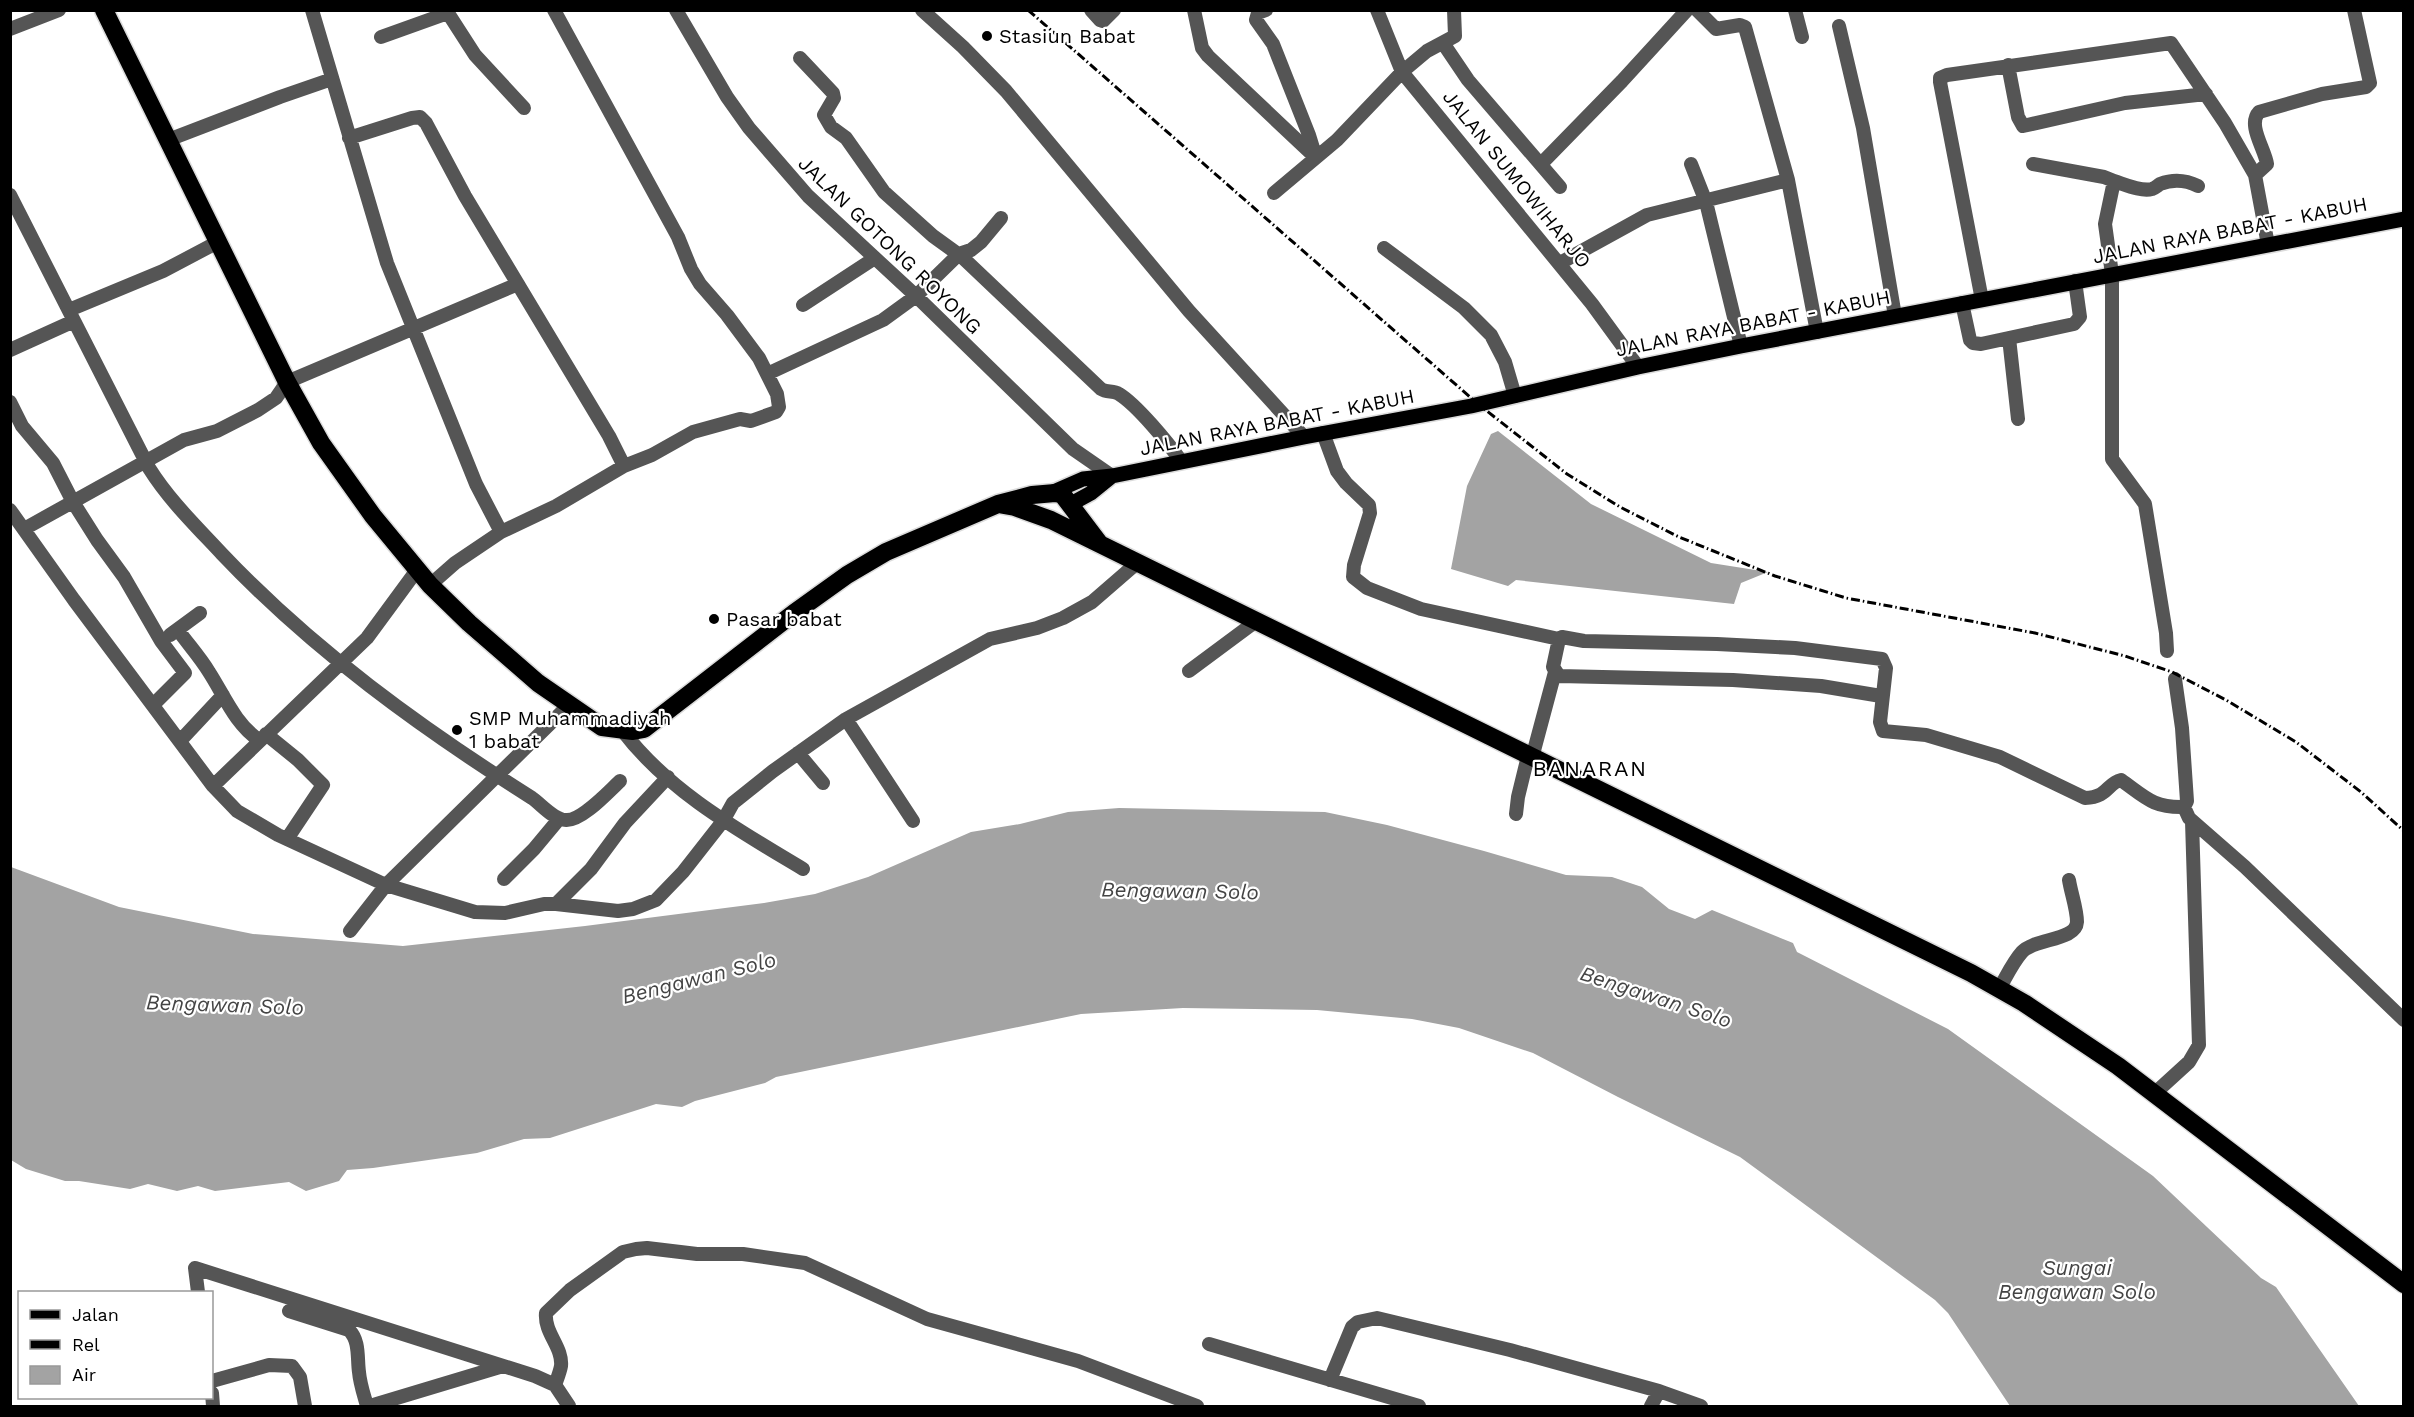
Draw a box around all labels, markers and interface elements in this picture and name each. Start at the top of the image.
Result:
place label: Stasiun Babat [999,24,1136,48]
marker: Stasiun Babat [980,29,994,43]
street label: JALAN SUMOWIHARJO [1438,85,1596,273]
street label: JALAN GOTONG ROYONG [793,151,987,339]
street label: JALAN RAYA BABAT - KABUH [2091,192,2369,268]
street label: JALAN RAYA BABAT - KABUH [1614,285,1892,361]
street label: JALAN RAYA BABAT - KABUH [1138,384,1416,460]
place label: Pasar babat [726,607,842,631]
marker: Pasar babat [707,612,721,626]
place label: SMP Muhammadiyah 1 babat [469,706,671,753]
marker: SMP Muhammadiyah 1 babat [450,723,464,737]
district label: BANARAN [1532,756,1648,781]
water label: Bengawan Solo [1101,877,1259,904]
water label: Bengawan Solo [619,946,779,1009]
water label: Bengawan Solo [1577,960,1735,1033]
water label: Bengawan Solo [146,989,304,1020]
water label: Sungai Bengawan Solo [1998,1255,2156,1304]
legend [18,1291,213,1399]
text: Jalan [72,1304,119,1325]
text: Rel [72,1334,100,1355]
text: Air [72,1364,96,1385]

